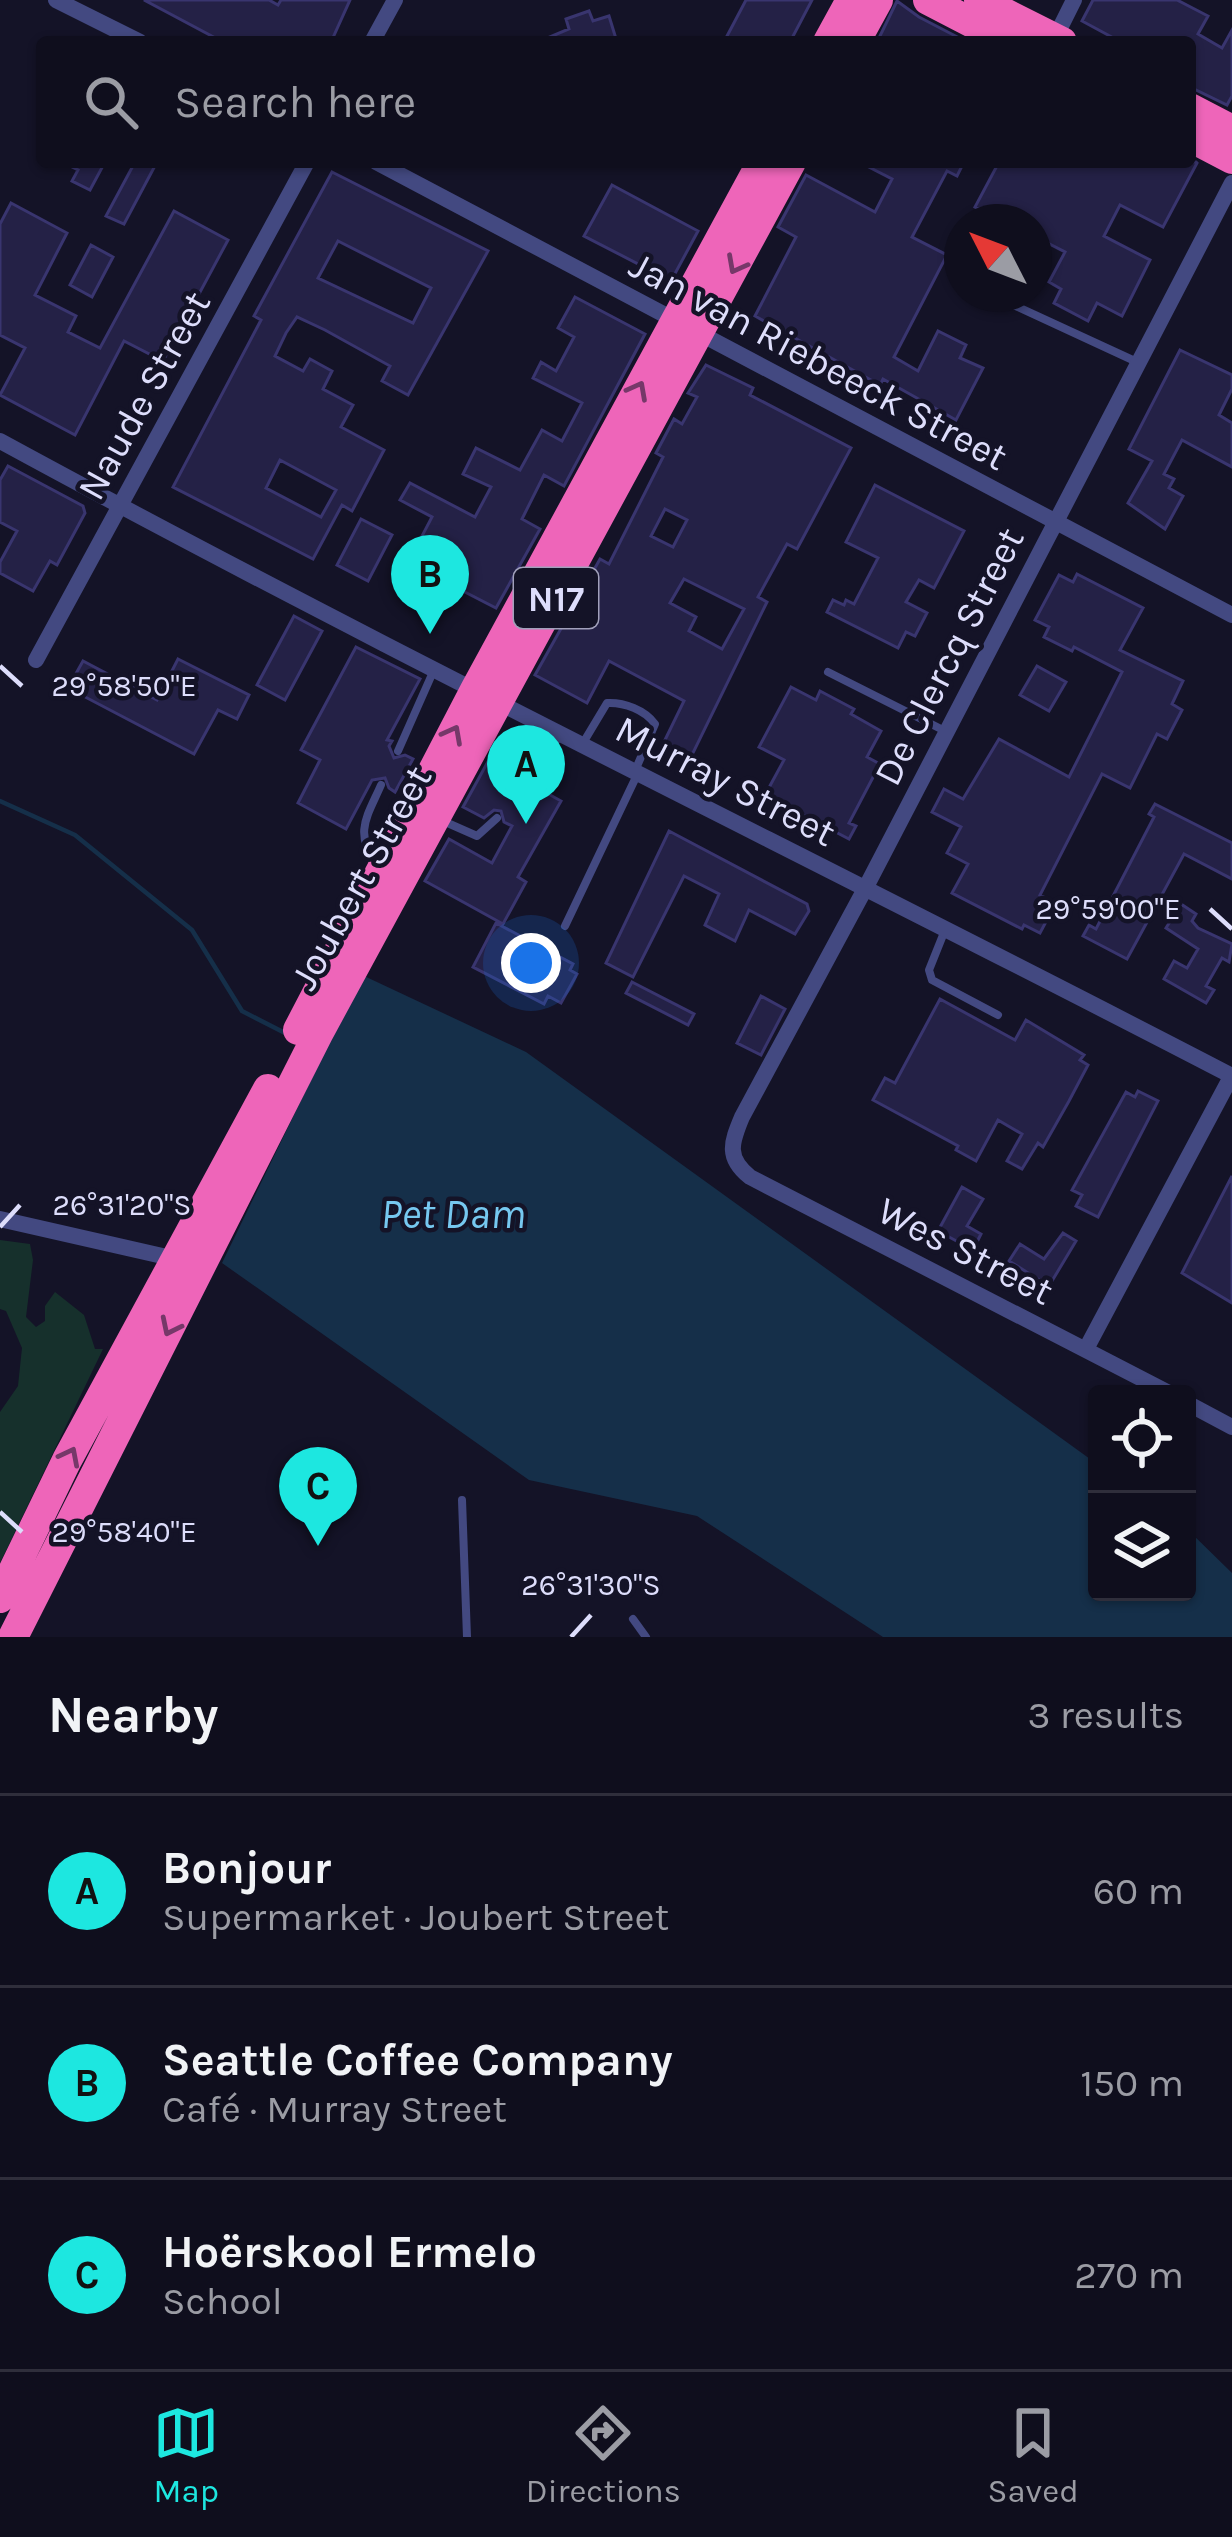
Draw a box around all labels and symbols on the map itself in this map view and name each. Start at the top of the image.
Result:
north arrow [944,204,1052,312]
street label: Jan van Riebeeck Street [622,242,1015,480]
one-way arrow [727,253,750,274]
street label: Naude Street [68,283,220,508]
one-way arrow [624,382,647,403]
street label: De Clercq Street [864,520,1034,793]
pin: B [391,535,469,634]
road number: N17 [514,568,598,628]
text: 29°58'50"E [51,668,197,704]
street label: Murray Street [608,706,843,856]
one-way arrow [438,724,461,746]
pin: A [487,725,565,824]
street label: Joubert Street [280,757,441,997]
text: 29°59'00"E [1035,891,1181,927]
your location [501,933,561,993]
text: 26°31'20"S [53,1187,191,1223]
street label: Wes Street [870,1187,1061,1315]
water label: Pet Dam [380,1189,526,1239]
one-way arrow [161,1315,184,1337]
one-way arrow [56,1447,79,1468]
pin: C [279,1447,357,1546]
text: 29°58'40"E [52,1514,197,1550]
text: 26°31'30"S [521,1567,661,1603]

